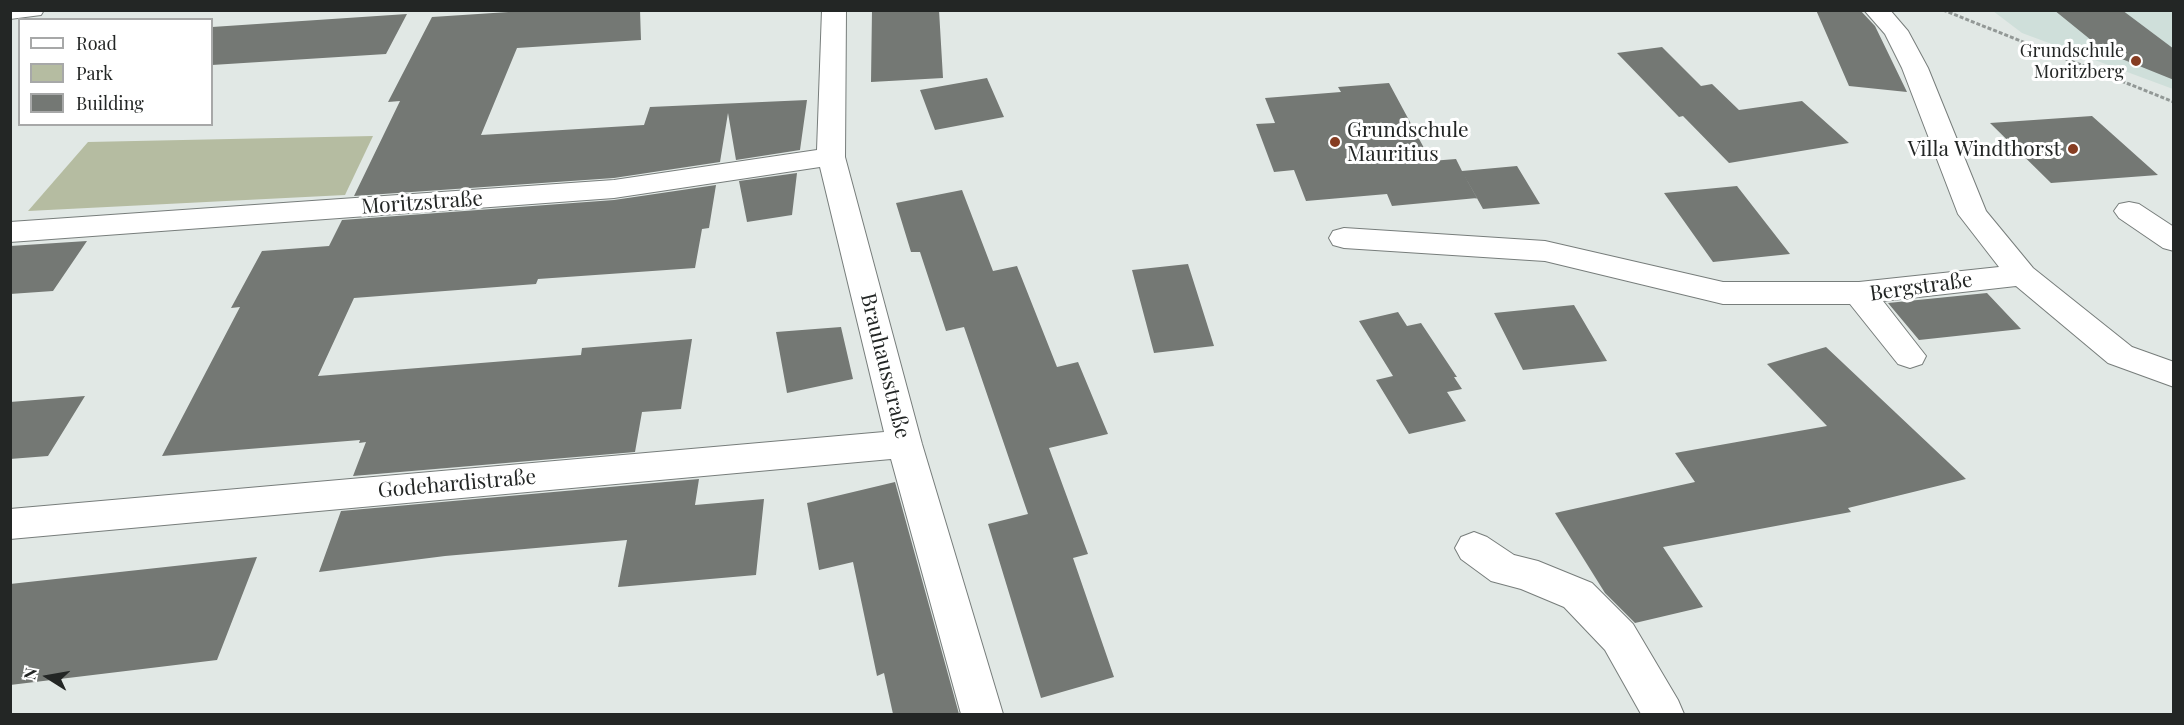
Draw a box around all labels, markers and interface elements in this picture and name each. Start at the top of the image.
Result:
legend [18,18,213,126]
text: Road [76,31,117,55]
place label: Grundschule Moritzberg [2020,40,2124,82]
marker: Grundschule Moritzberg [2129,54,2143,68]
text: Park [76,61,113,85]
text: Building [76,91,144,115]
place label: Grundschule Mauritius [1347,117,1469,167]
marker: Grundschule Mauritius [1328,135,1342,149]
place label: Villa Windthorst [1908,136,2061,162]
marker: Villa Windthorst [2066,142,2080,156]
street label: Moritzstraße [360,186,484,220]
street label: Bergstraße [1868,267,1974,307]
street label: Brauhausstraße [855,291,915,441]
street label: Godehardistraße [377,465,537,503]
north arrow [18,647,78,707]
text: N [18,666,41,681]

